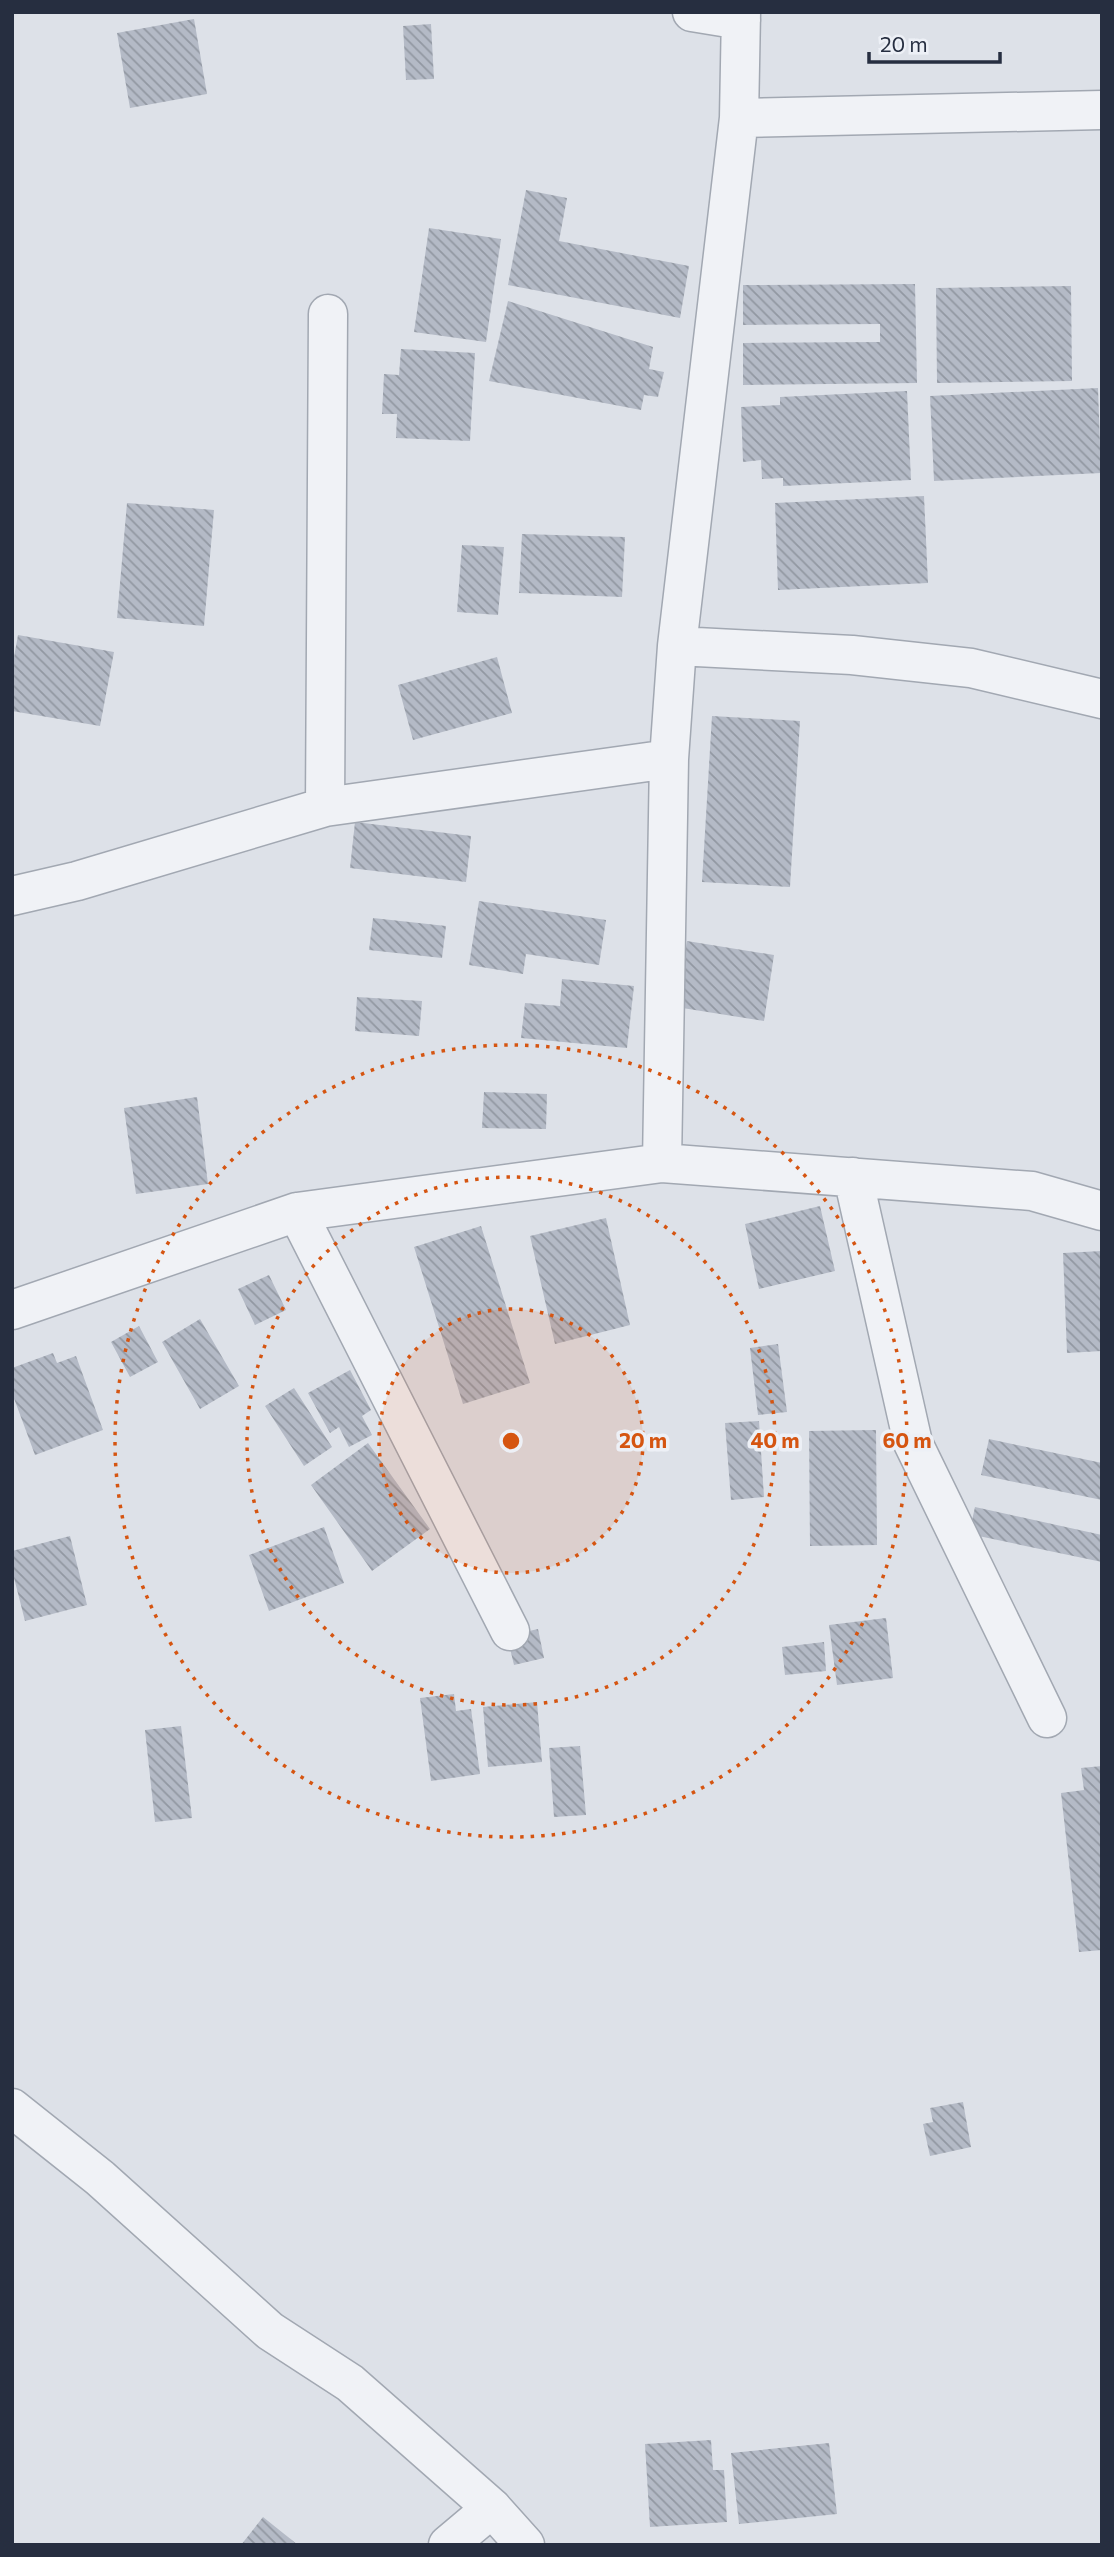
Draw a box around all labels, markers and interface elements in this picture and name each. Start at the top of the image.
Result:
scale bar [869,21,1000,65]
text: 20 m [880,31,928,56]
text: 20 m [619,1427,667,1452]
text: 40 m [750,1427,800,1452]
text: 60 m [882,1427,932,1452]
centre of rings [499,1429,523,1453]

